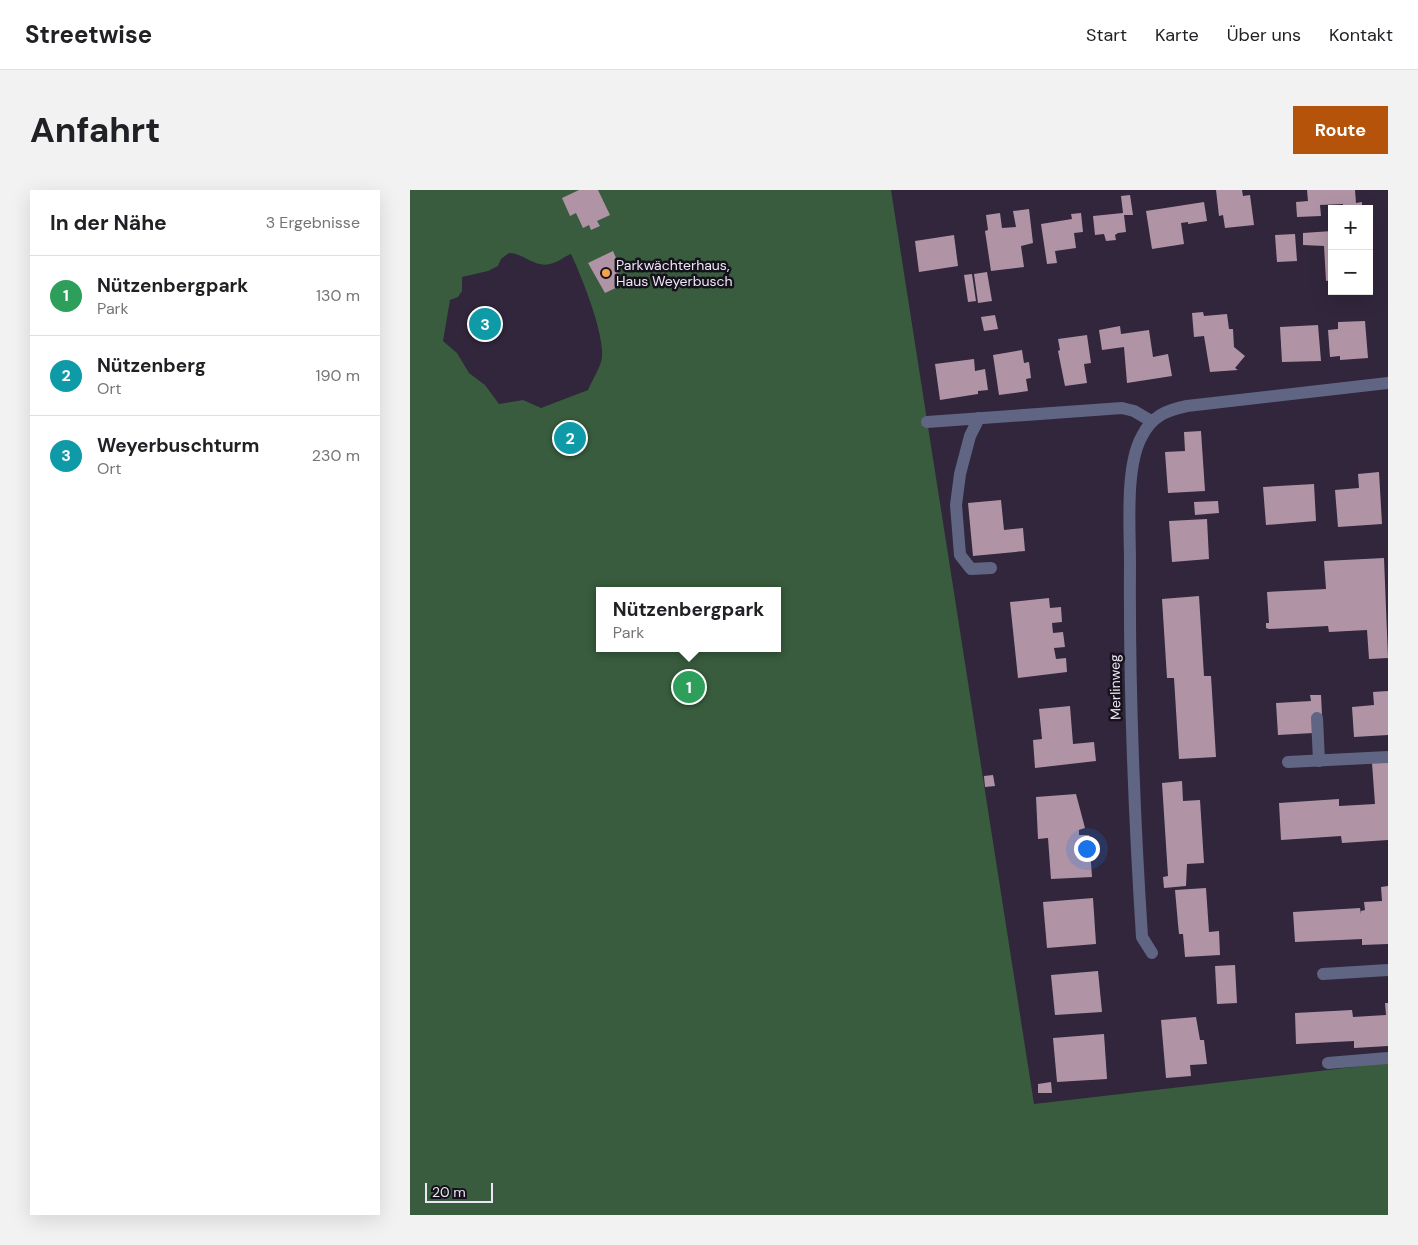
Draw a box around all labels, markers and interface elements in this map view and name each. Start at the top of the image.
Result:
text: Streetwise [25,19,152,50]
text: Start [1086,23,1127,47]
text: Karte [1155,23,1199,47]
text: Über uns [1227,23,1301,47]
text: Kontakt [1329,23,1393,47]
button: Route [1293,106,1388,154]
text: Anfahrt [30,107,160,153]
map controls [1328,205,1373,295]
button: + [1328,205,1373,250]
text: In der Nähe [50,209,167,237]
text: 3 Ergebnisse [266,212,360,233]
button: − [1328,250,1373,295]
place label: Parkwächterhaus, Haus Weyerbusch [616,256,733,290]
marker: Parkwächterhaus, Haus Weyerbusch [600,267,612,279]
text: Nützenbergpark [97,273,248,298]
text: 1 [63,285,69,306]
text: 130 m [316,285,360,306]
text: Park [97,298,129,319]
pin: 3 [469,305,501,343]
text: Nützenberg [97,353,206,378]
text: 2 [61,365,71,386]
text: 190 m [316,365,360,386]
text: Ort [97,378,122,399]
pin: 2 [554,419,586,457]
text: Weyerbuschturm [97,433,259,458]
text: 3 [61,445,71,466]
text: 230 m [312,445,360,466]
text: Ort [97,458,122,479]
popup [596,587,781,652]
text: Nützenbergpark [613,597,764,622]
text: Park [613,622,644,643]
street label: Merlinweg [1105,654,1125,720]
pin: 1 [673,668,705,706]
your location [1074,836,1100,862]
scale bar [425,1180,492,1203]
text: 20 m [432,1183,466,1201]

